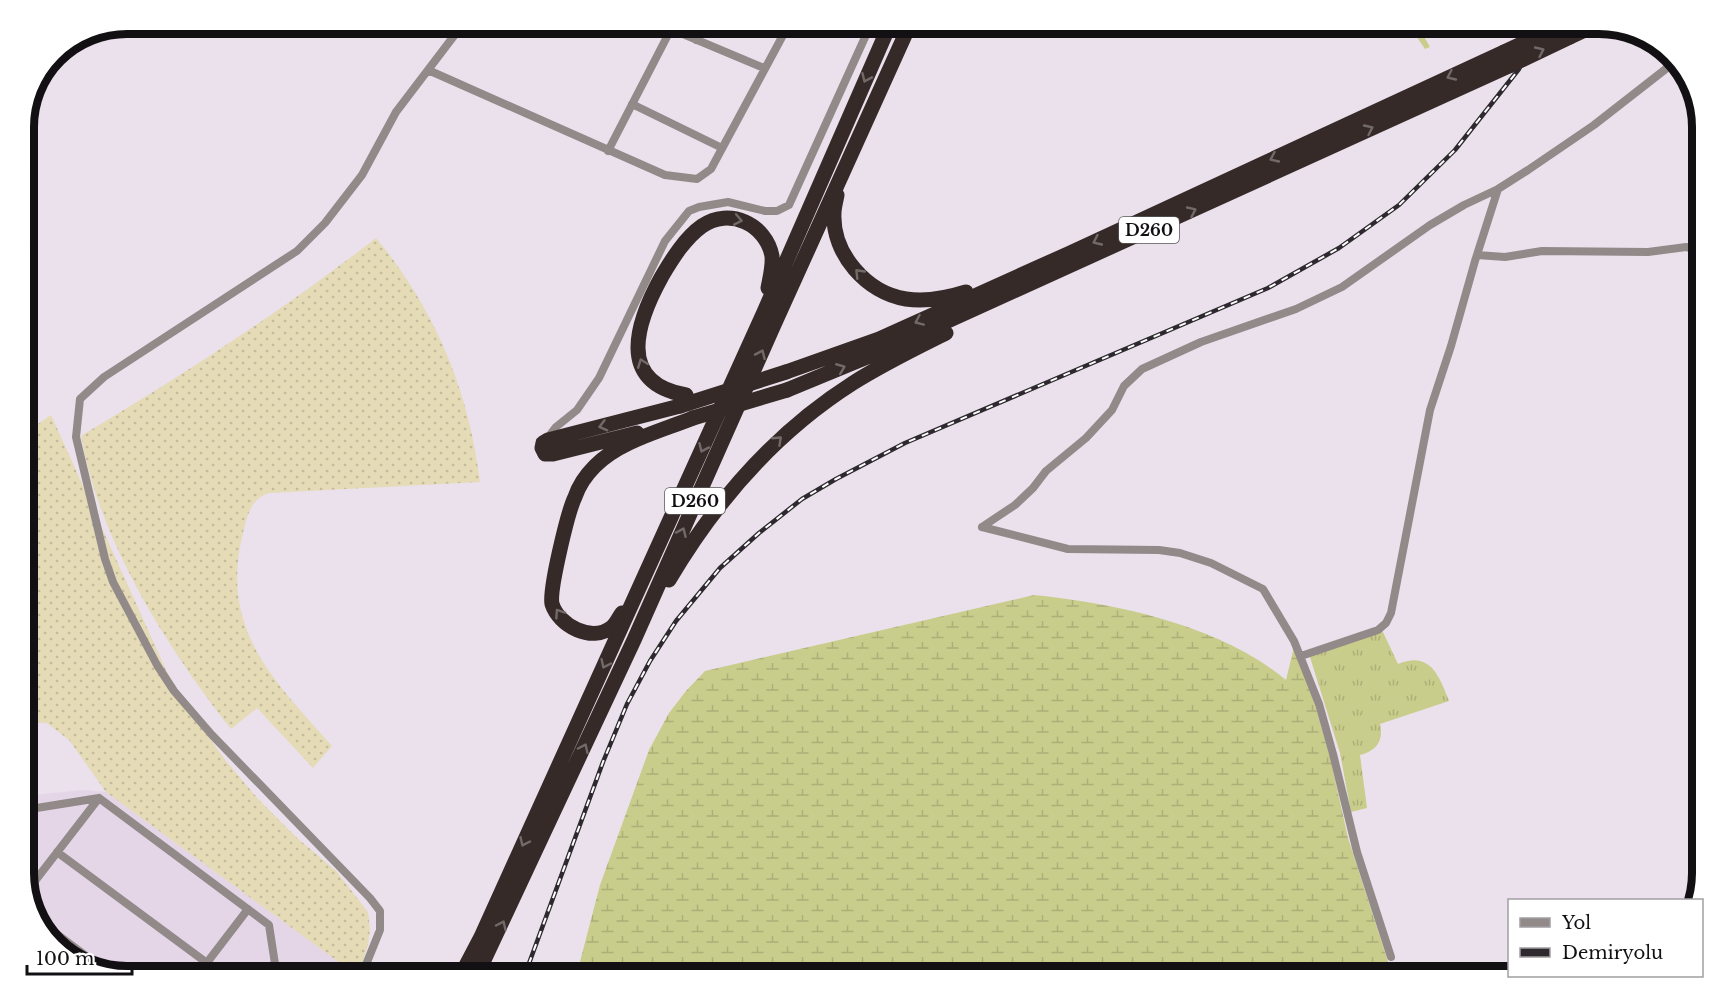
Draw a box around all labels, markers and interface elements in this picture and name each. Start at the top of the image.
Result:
one-way arrow [1533,47,1544,59]
one-way arrow [1446,69,1457,81]
one-way arrow [861,71,873,82]
one-way arrow [1363,125,1374,137]
one-way arrow [1270,151,1281,163]
one-way arrow [1185,206,1196,218]
one-way arrow [733,213,743,226]
road number: D260 [1119,217,1179,243]
one-way arrow [1093,233,1104,245]
one-way arrow [855,270,866,280]
one-way arrow [915,313,926,325]
one-way arrow [753,349,765,360]
one-way arrow [637,359,649,370]
one-way arrow [835,363,846,375]
one-way arrow [598,418,608,431]
one-way arrow [772,436,782,447]
one-way arrow [698,442,710,453]
road number: D260 [665,488,725,514]
one-way arrow [674,527,686,538]
one-way arrow [555,609,566,620]
one-way arrow [601,658,613,669]
one-way arrow [576,743,588,754]
one-way arrow [520,835,532,846]
legend [1508,899,1703,977]
text: Yol [1561,912,1591,934]
one-way arrow [494,920,506,931]
scale bar [27,938,132,976]
text: Demiryolu [1562,942,1663,964]
text: 100 m [36,948,94,970]

